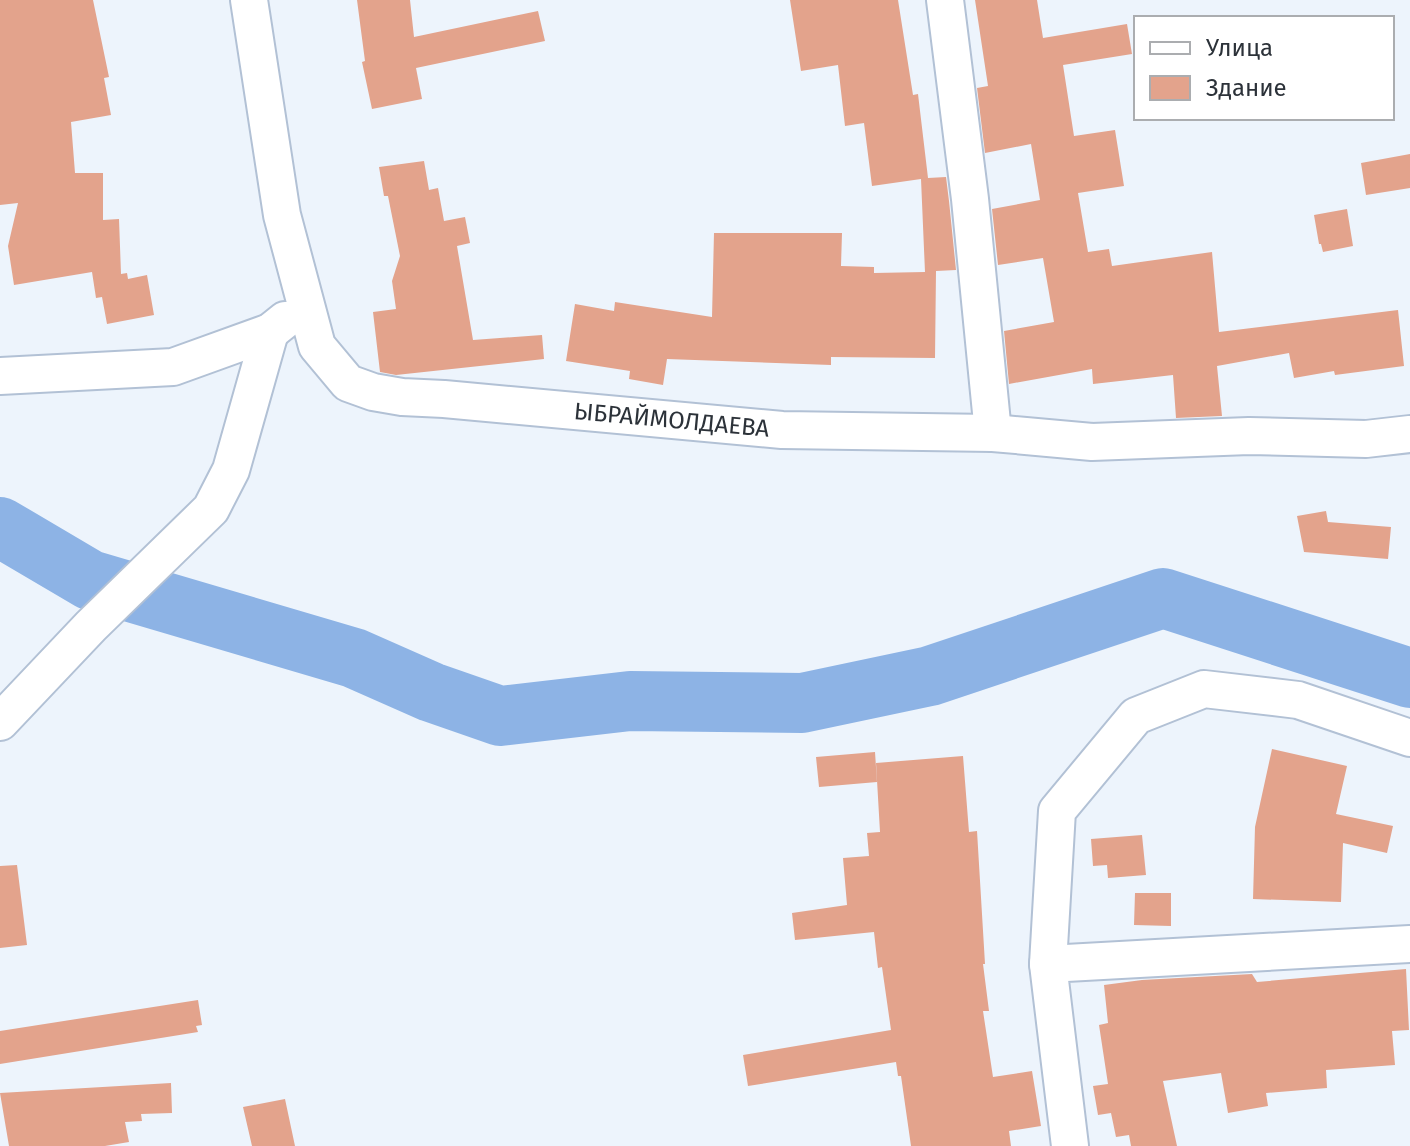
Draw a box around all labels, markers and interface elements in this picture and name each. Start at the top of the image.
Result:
legend [1134,16,1394,120]
text: Улица [1206,34,1273,62]
text: Здание [1206,74,1287,102]
street label: ЫБРАЙМОЛДАЕВА [573,397,771,443]

